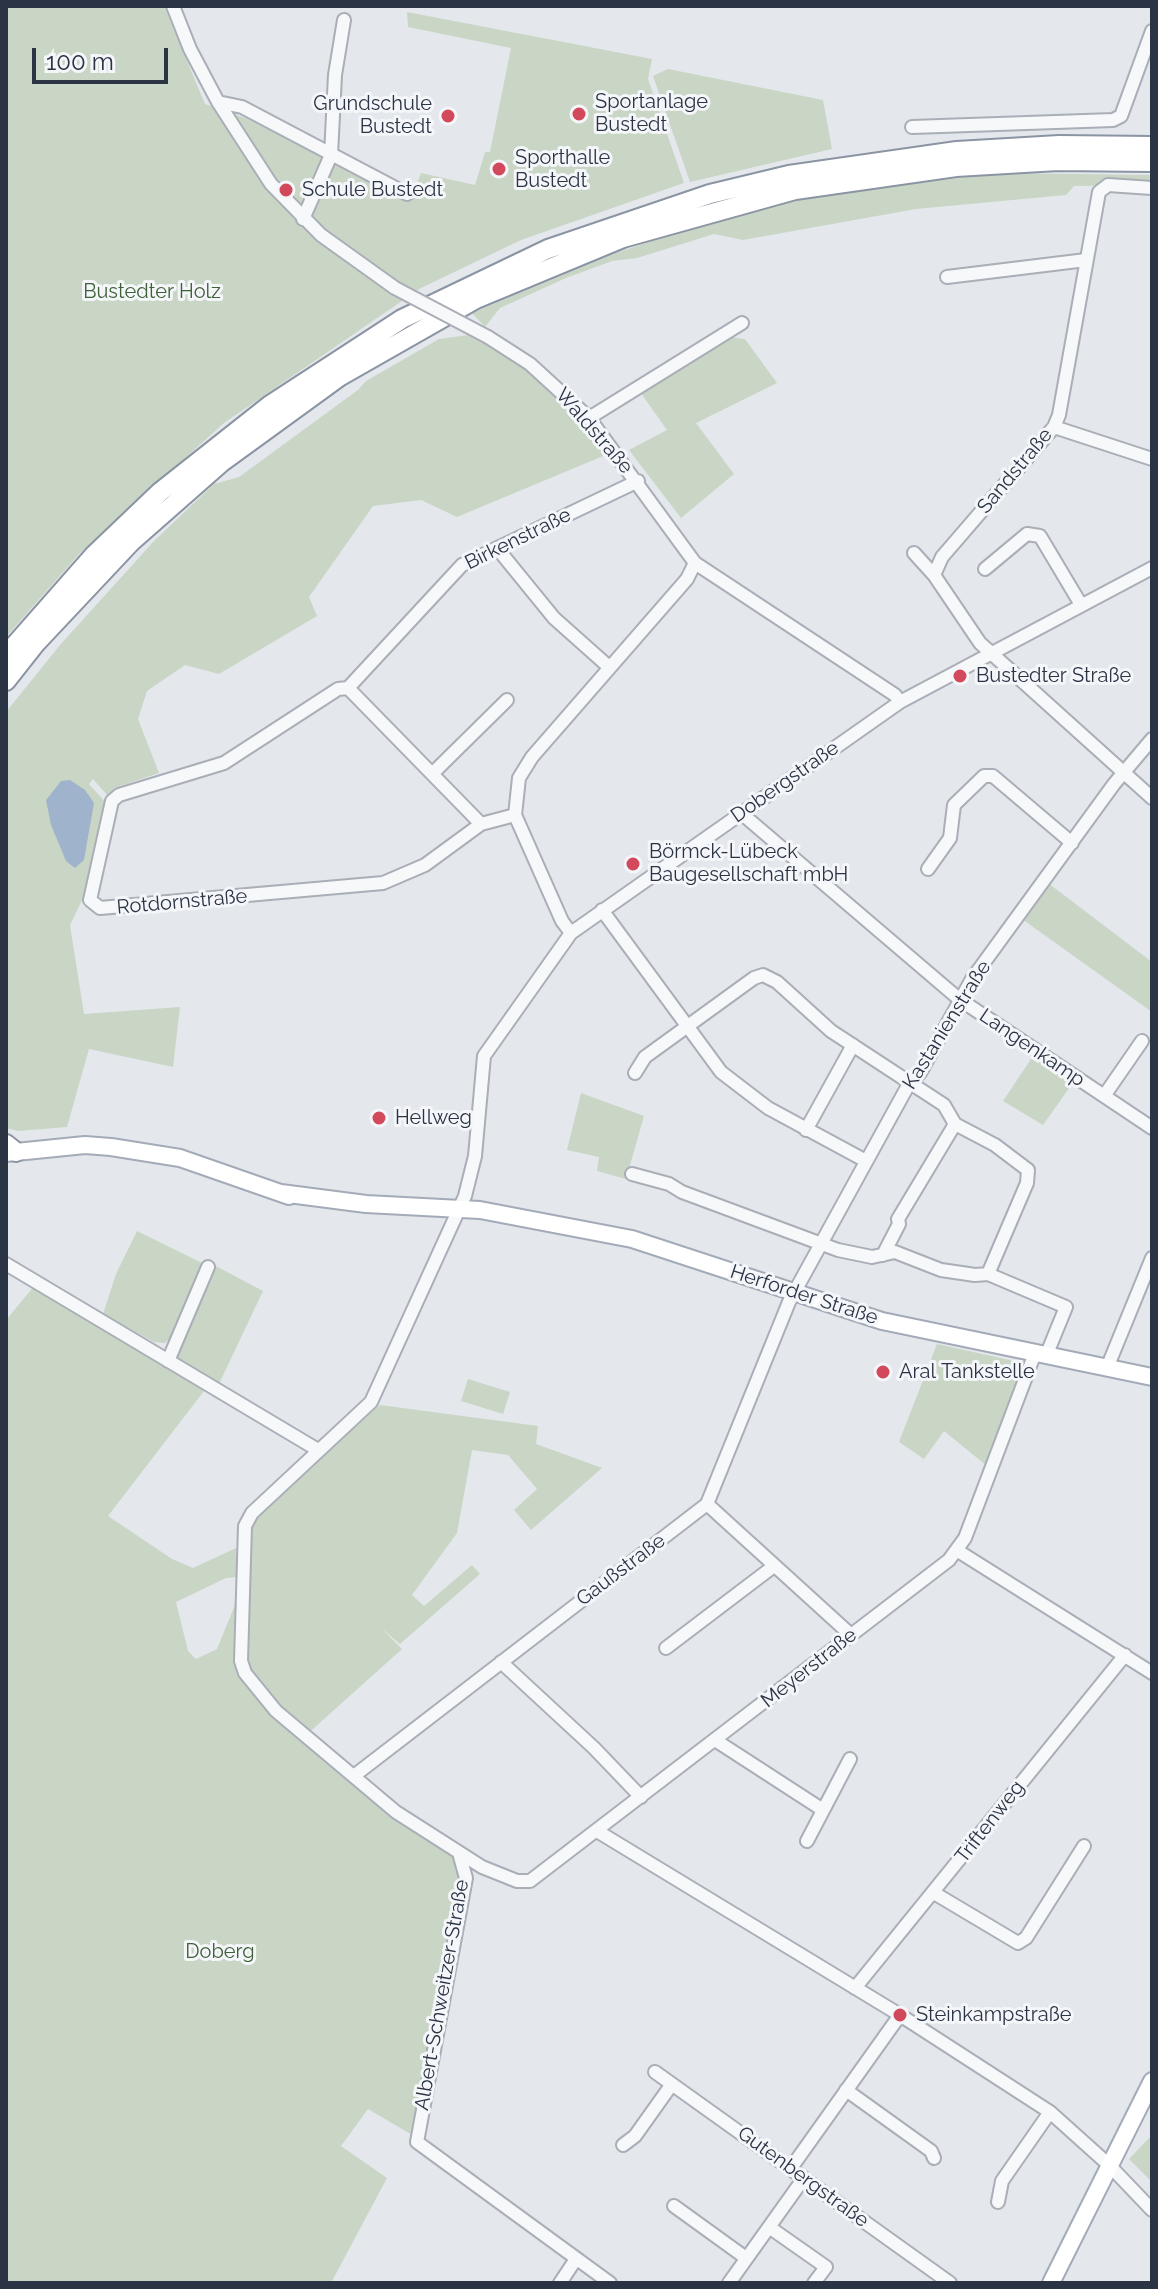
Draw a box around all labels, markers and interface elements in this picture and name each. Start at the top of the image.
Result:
scale bar [36,32,172,82]
text: 100 m [46,47,114,76]
place label: Sportanlage Bustedt [595,90,708,137]
place label: Grundschule Bustedt [313,92,432,139]
marker: Sportanlage Bustedt [570,105,588,123]
marker: Grundschule Bustedt [439,107,457,125]
place label: Sporthalle Bustedt [515,146,610,193]
marker: Sporthalle Bustedt [490,160,508,178]
place label: Schule Bustedt [302,178,443,202]
marker: Schule Bustedt [277,181,295,199]
park label: Bustedter Holz [83,280,221,304]
street label: Waldstraße [550,383,638,479]
street label: Sandstraße [972,423,1058,519]
street label: Birkenstraße [461,503,575,575]
place label: Bustedter Straße [976,664,1131,688]
marker: Bustedter Straße [951,667,969,685]
street label: Dobergstraße [726,736,844,828]
place label: Börmck-Lübeck Baugesellschaft mbH [649,840,848,887]
marker: Börmck-Lübeck Baugesellschaft mbH [624,855,642,873]
street label: Rotdornstraße [116,884,248,920]
street label: Kastanienstraße [898,956,996,1094]
street label: Langenkamp [975,1004,1089,1092]
place label: Hellweg [395,1106,472,1130]
marker: Hellweg [370,1109,388,1127]
street label: Herforder Straße [727,1260,881,1330]
place label: Aral Tankstelle [899,1360,1035,1384]
marker: Aral Tankstelle [874,1363,892,1381]
street label: Gaußstraße [572,1529,670,1611]
street label: Meyerstraße [756,1623,862,1713]
street label: Triftenweg [950,1776,1030,1868]
street label: Albert-Schweitzer-Straße [410,1878,474,2112]
park label: Doberg [185,1940,255,1964]
place label: Steinkampstraße [916,2003,1071,2027]
marker: Steinkampstraße [891,2006,909,2024]
street label: Gutenbergstraße [733,2121,873,2233]

